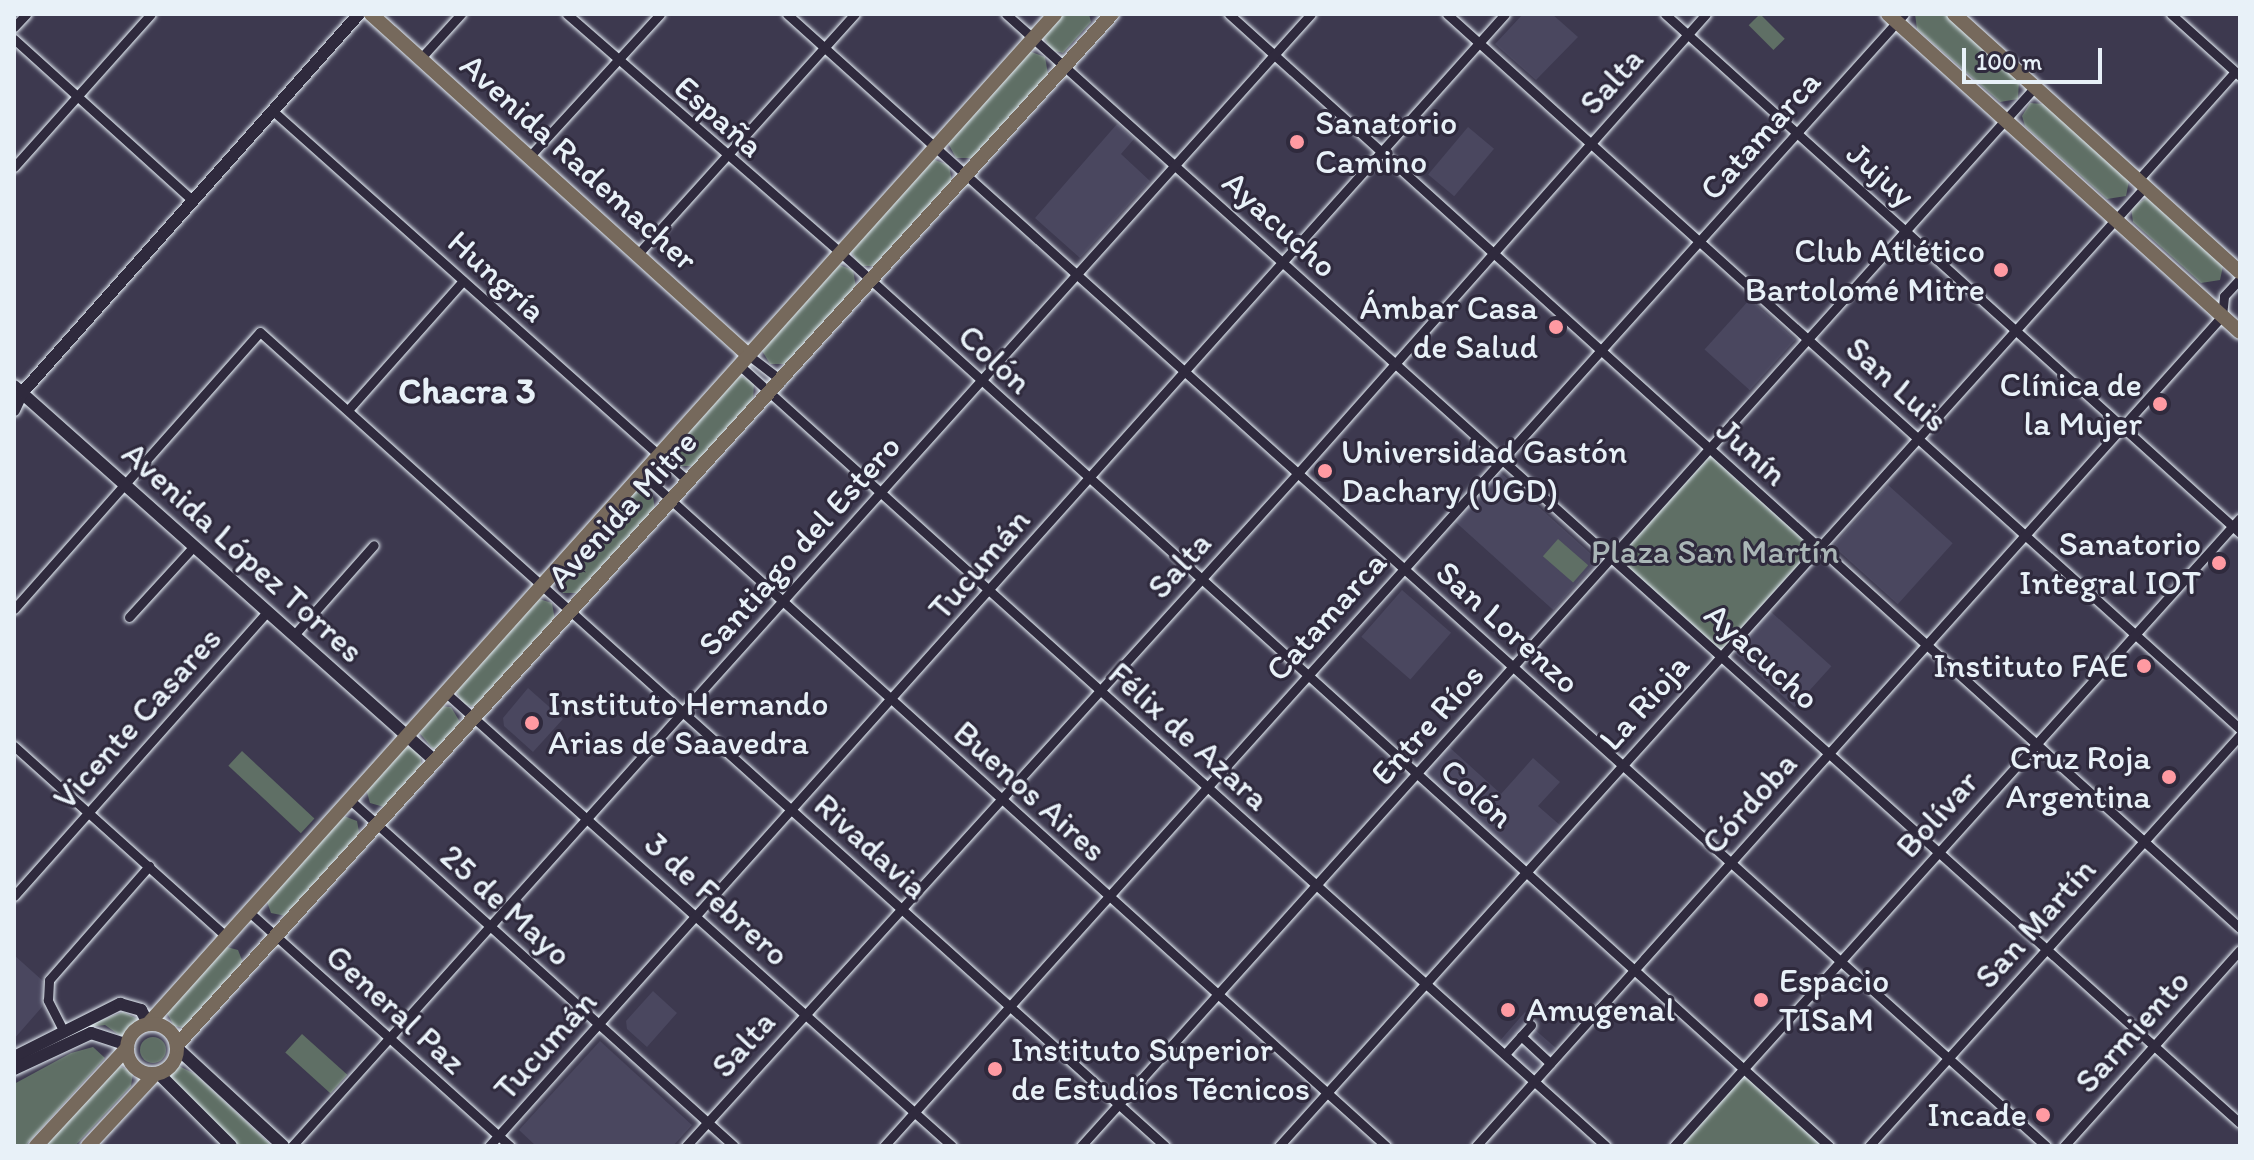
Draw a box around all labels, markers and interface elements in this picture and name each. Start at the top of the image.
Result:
scale bar [1966,32,2106,82]
street label: Salta [1570,39,1652,123]
street label: Avenida Rademacher [452,45,706,279]
text: 100 m [1976,47,2042,76]
street label: Catamarca [1691,61,1829,209]
street label: España [666,66,772,166]
place label: Sanatorio Camino [1315,102,1457,182]
marker: Sanatorio Camino [1286,131,1308,153]
street label: Jujuy [1838,133,1924,215]
street label: Ayacucho [1214,162,1346,286]
street label: Hungría [440,221,554,331]
place label: Club Atlético Bartolomé Mitre [1745,230,1985,310]
marker: Club Atlético Bartolomé Mitre [1992,261,2010,279]
place label: Ámbar Casa de Salud [1360,287,1538,366]
street label: Colón [950,316,1040,402]
marker: Ámbar Casa de Salud [1545,316,1567,338]
street label: San Luis [1838,328,1956,440]
place label: Clínica de la Mujer [2000,364,2142,444]
district label: Chacra 3 [398,369,536,413]
marker: Clínica de la Mujer [2149,393,2171,415]
street label: Junín [1708,410,1796,494]
street label: Avenida Mitre [539,422,705,596]
street label: Santiago del Estero [689,426,909,664]
place label: Universidad Gastón Dachary (UGD) [1341,431,1628,510]
street label: Avenida López Torres [115,434,371,670]
marker: Universidad Gastón Dachary (UGD) [1316,462,1334,480]
street label: Tucumán [920,500,1038,628]
street label: Salta [1138,523,1220,607]
place label: Sanatorio Integral IOT [2019,523,2201,602]
park label: Plaza San Martín [1591,532,1839,572]
street label: Catamarca [1257,542,1395,690]
street label: San Lorenzo [1428,552,1588,702]
marker: Sanatorio Integral IOT [2208,552,2230,574]
street label: Ayacucho [1696,594,1828,718]
street label: Vicente Casares [44,618,230,818]
street label: La Rioja [1590,646,1698,758]
place label: Instituto FAE [1933,646,2128,686]
street label: Félix de Azara [1100,653,1278,819]
street label: Entre Ríos [1362,655,1492,793]
marker: Instituto FAE [2135,657,2153,675]
place label: Instituto Hernando Arias de Saavedra [548,683,829,762]
street label: Buenos Aires [945,712,1115,870]
marker: Instituto Hernando Arias de Saavedra [523,714,541,732]
place label: Cruz Roja Argentina [2006,737,2151,816]
street label: Córdoba [1693,744,1805,862]
street label: Colón [1432,750,1522,836]
street label: Bolívar [1887,762,1987,866]
marker: Cruz Roja Argentina [2158,766,2180,788]
street label: Rivadavia [806,784,936,908]
street label: 3 de Febrero [637,824,797,974]
street label: 25 de Mayo [432,835,580,975]
street label: San Martín [1966,849,2104,997]
street label: General Paz [317,935,475,1083]
place label: Espacio TISaM [1779,960,1889,1040]
street label: Sarmiento [2066,961,2198,1101]
street label: Tucumán [485,981,605,1109]
marker: Espacio TISaM [1750,989,1772,1011]
place label: Amugenal [1526,990,1675,1030]
marker: Amugenal [1497,999,1519,1021]
street label: Salta [702,1002,784,1086]
place label: Instituto Superior de Estudios Técnicos [1011,1029,1309,1108]
marker: Instituto Superior de Estudios Técnicos [986,1060,1004,1078]
place label: Incade [1927,1095,2027,1135]
marker: Incade [2034,1106,2052,1124]

